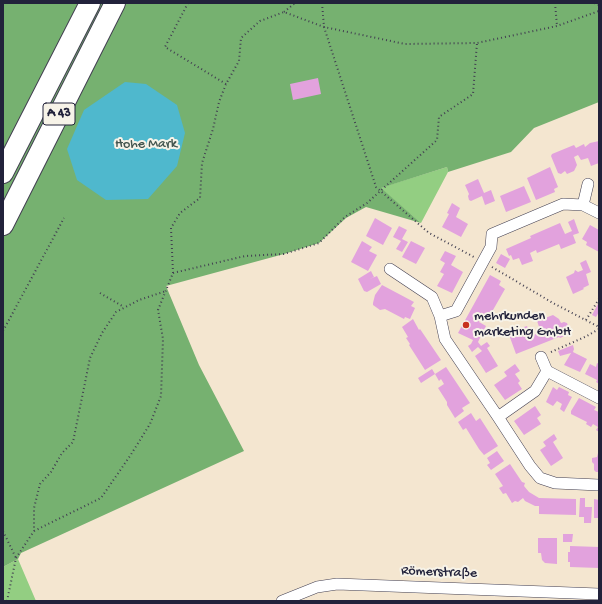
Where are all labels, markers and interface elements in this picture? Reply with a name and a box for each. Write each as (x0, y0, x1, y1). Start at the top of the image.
road number: A 43 (43, 103, 75, 125)
park label: Hohe Mark (115, 137, 177, 153)
place label: mehrkunden marketing GmbH (474, 309, 571, 342)
marker: mehrkunden marketing GmbH (461, 320, 471, 330)
street label: Römerstraße (401, 563, 477, 583)

